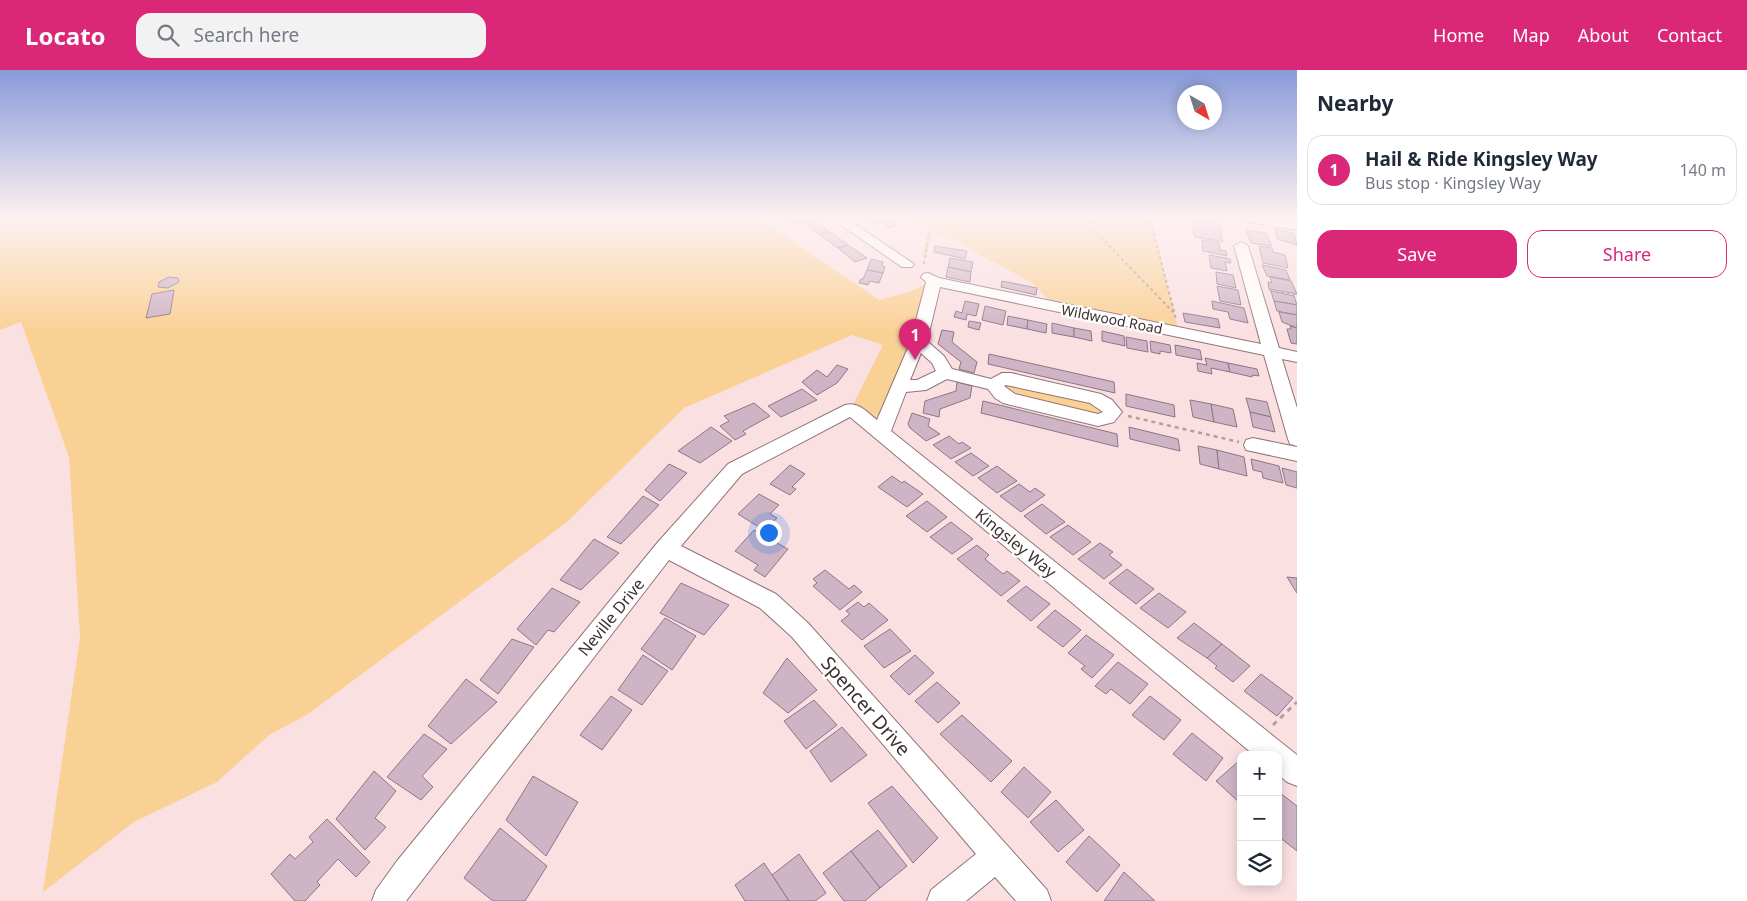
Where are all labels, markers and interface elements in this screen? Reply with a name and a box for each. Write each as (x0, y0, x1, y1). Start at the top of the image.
search box (136, 13, 486, 58)
text: Locato (25, 19, 106, 52)
icon: search (154, 21, 182, 49)
text: Search here (194, 22, 299, 48)
text: Home (1433, 23, 1484, 47)
text: Map (1512, 23, 1550, 47)
text: About (1578, 23, 1629, 47)
text: Contact (1657, 23, 1722, 47)
north arrow (1177, 85, 1222, 130)
text: Nearby (1317, 89, 1393, 117)
text: Hail & Ride Kingsley Way (1365, 146, 1598, 172)
text: 1 (1329, 159, 1339, 181)
text: 140 m (1679, 159, 1726, 181)
text: Bus stop · Kingsley Way (1365, 172, 1541, 194)
button: Save (1317, 230, 1517, 278)
button: Share (1527, 230, 1727, 278)
street label: Wildwood Road (1060, 300, 1164, 338)
pin: 1 (899, 319, 931, 360)
street label: Kingsley Way (971, 504, 1062, 583)
your location (756, 520, 782, 546)
street label: Neville Drive (573, 573, 649, 661)
street label: Spencer Drive (815, 651, 917, 761)
map controls (1237, 751, 1282, 886)
button: + (1237, 751, 1282, 796)
button: − (1237, 796, 1282, 841)
button: layers (1237, 841, 1282, 886)

